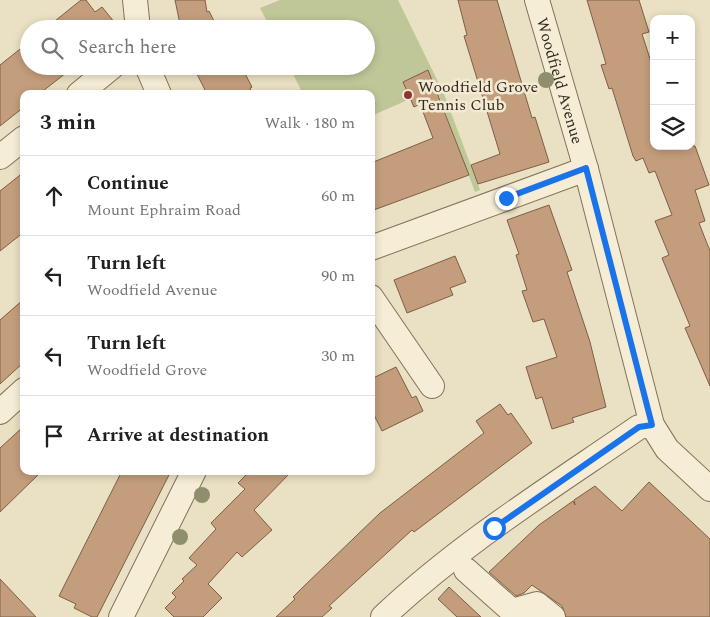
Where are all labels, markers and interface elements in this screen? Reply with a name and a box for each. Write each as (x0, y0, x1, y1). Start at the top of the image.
street label: Woodfield Avenue (530, 15, 589, 147)
map controls (650, 15, 695, 150)
button: + (650, 15, 695, 60)
search box (20, 20, 375, 75)
text: Search here (78, 33, 177, 62)
icon: search (38, 34, 66, 62)
button: − (650, 60, 695, 105)
place label: Woodfield Grove Tennis Club (418, 75, 538, 117)
marker: Woodfield Grove Tennis Club (402, 89, 414, 101)
button: layers (650, 105, 695, 150)
text: 3 min (40, 107, 96, 139)
text: Walk · 180 m (264, 111, 355, 135)
text: Continue (87, 169, 169, 198)
icon: ahead (40, 182, 68, 210)
text: 60 m (321, 184, 355, 208)
route end (495, 187, 518, 210)
text: Mount Ephraim Road (87, 198, 241, 222)
text: Turn left (87, 249, 166, 278)
icon: left (40, 262, 68, 290)
text: 90 m (321, 264, 355, 288)
text: Woodfield Avenue (87, 278, 217, 302)
text: Turn left (87, 329, 166, 358)
icon: left (40, 342, 68, 370)
text: 30 m (321, 344, 355, 368)
text: Woodfield Grove (87, 358, 207, 382)
text: Arrive at destination (87, 421, 269, 450)
icon: arrive (40, 422, 68, 450)
route start (483, 517, 506, 540)

